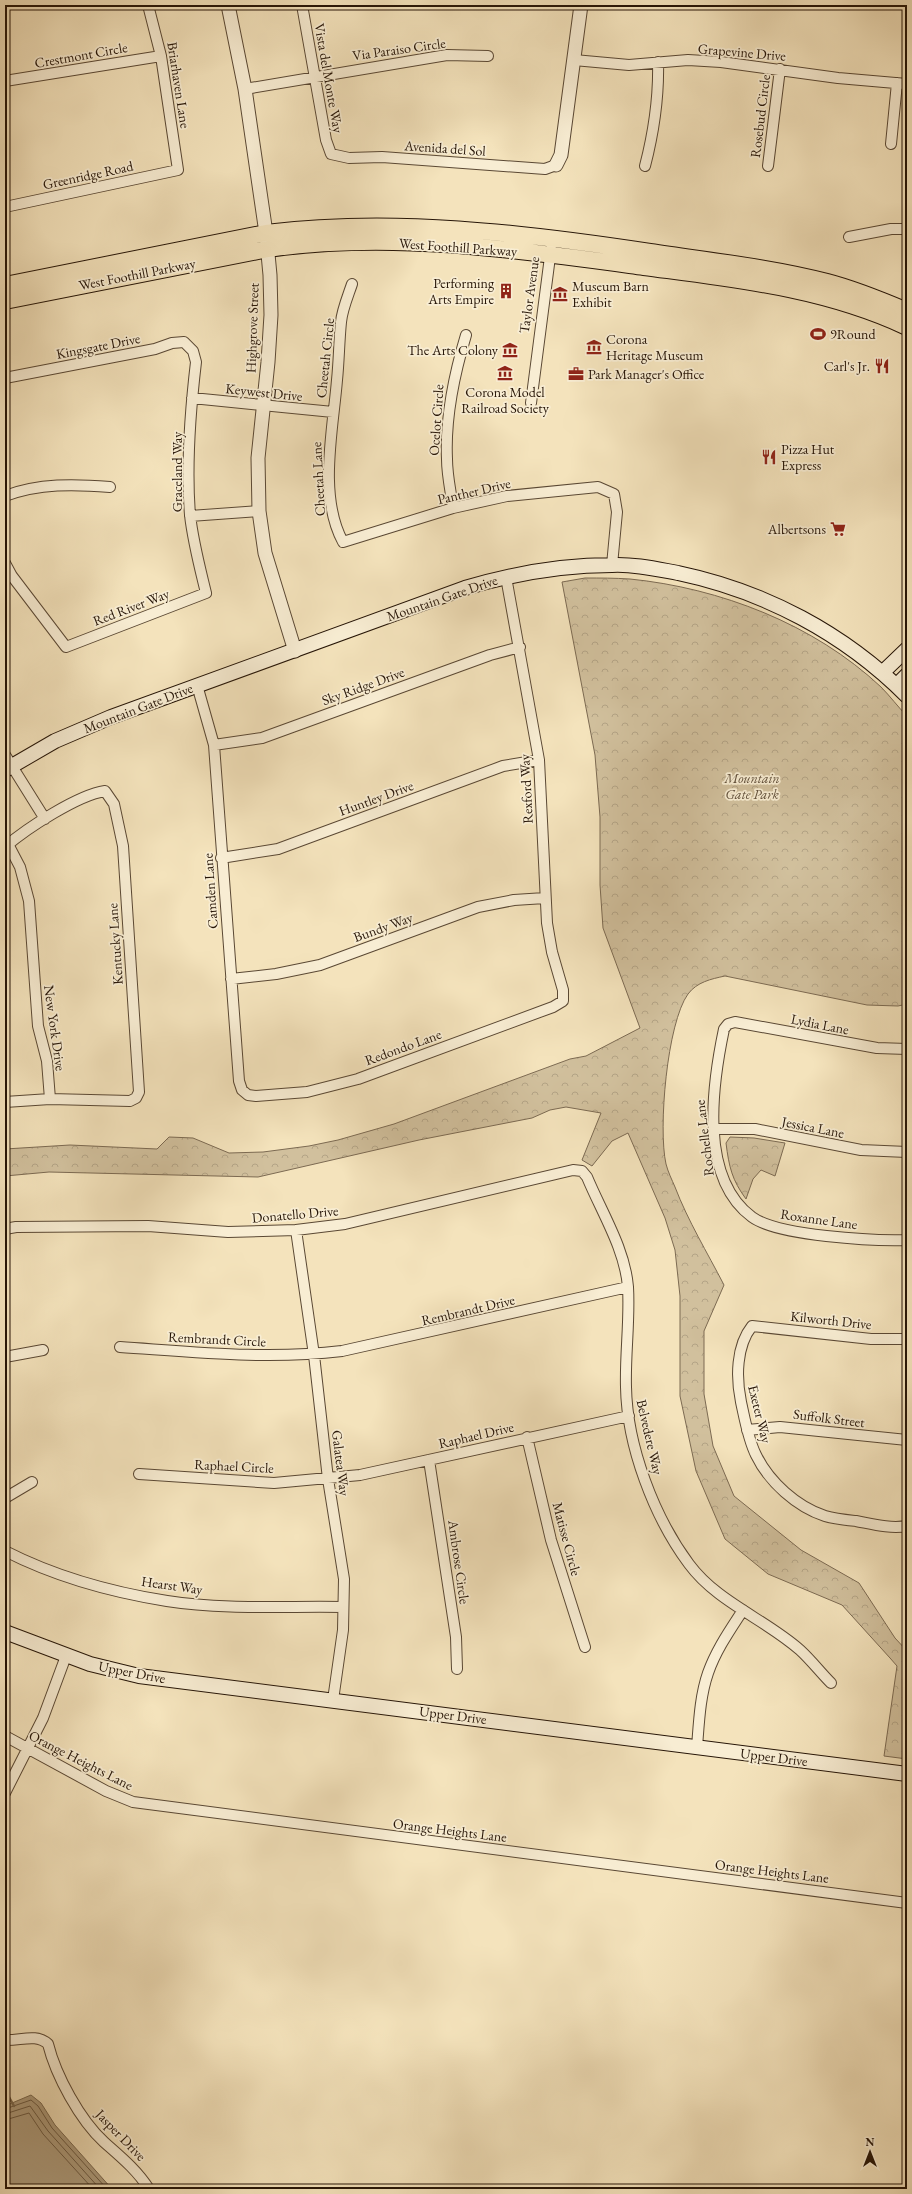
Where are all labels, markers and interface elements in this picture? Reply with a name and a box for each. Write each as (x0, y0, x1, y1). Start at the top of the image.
street label: Vista del Monte Way (311, 22, 348, 135)
street label: Via Paraiso Circle (351, 33, 447, 64)
street label: Crestmont Circle (33, 38, 129, 72)
street label: Grapevine Drive (697, 39, 787, 65)
street label: Briarhaven Lane (163, 41, 195, 130)
street label: Rosebud Circle (746, 73, 774, 159)
street label: Avenida del Sol (403, 136, 487, 160)
street label: Greenridge Road (41, 156, 136, 193)
street label: West Foothill Parkway (398, 234, 519, 260)
street label: West Foothill Parkway (77, 254, 198, 294)
street label: Taylor Avenue (515, 255, 543, 335)
place label: Performing Arts Empire (427, 274, 495, 308)
place label: Museum Barn Exhibit (572, 277, 650, 311)
street label: Highgrove Street (241, 282, 263, 373)
building icon: Performing Arts Empire (497, 282, 515, 300)
museum icon: Museum Barn Exhibit (551, 285, 569, 303)
street label: Cheetah Circle (312, 317, 338, 399)
sports icon: 9Round (809, 325, 827, 343)
place label: 9Round (830, 325, 876, 343)
street label: Kingsgate Drive (54, 329, 142, 363)
place label: Corona Heritage Museum (606, 330, 704, 364)
museum icon: Corona Heritage Museum (585, 338, 603, 356)
place label: The Arts Colony (407, 341, 499, 359)
museum icon: The Arts Colony (501, 341, 519, 359)
place label: Carl's Jr. (824, 357, 870, 375)
restaurant icon: Carl's Jr. (873, 357, 891, 375)
museum icon: Corona Model Railroad Society (496, 364, 514, 382)
office icon: Park Manager's Office (567, 365, 585, 383)
place label: Park Manager's Office (588, 365, 705, 383)
street label: Keywest Drive (225, 379, 304, 405)
street label: Ocelot Circle (425, 383, 448, 456)
place label: Corona Model Railroad Society (461, 383, 550, 417)
street label: Graceland Way (168, 431, 186, 512)
place label: Pizza Hut Express (781, 440, 835, 474)
street label: Cheetah Lane (307, 441, 329, 517)
restaurant icon: Pizza Hut Express (760, 448, 778, 466)
street label: Panther Drive (436, 474, 513, 508)
place label: Albertsons (767, 520, 826, 538)
supermarket icon: Albertsons (829, 520, 847, 538)
street label: Mountain Gate Drive (384, 570, 500, 625)
street label: Red River Way (90, 584, 173, 630)
street label: Sky Ridge Drive (319, 663, 407, 709)
street label: Mountain Gate Drive (81, 679, 196, 737)
street label: Rexford Way (515, 753, 537, 824)
park label: Mountain Gate Park (723, 769, 780, 803)
street label: Huntley Drive (336, 776, 416, 820)
street label: Camden Lane (198, 852, 222, 929)
street label: Kentucky Lane (103, 902, 127, 986)
street label: Bundy Way (351, 908, 416, 946)
street label: New York Drive (40, 984, 70, 1073)
street label: Lydia Lane (789, 1010, 851, 1039)
street label: Redondo Lane (362, 1025, 444, 1069)
street label: Rochelle Lane (690, 1098, 718, 1177)
street label: Jessica Lane (779, 1112, 846, 1142)
street label: Donatello Drive (251, 1201, 339, 1227)
street label: Roxanne Lane (779, 1205, 859, 1233)
street label: Rembrandt Drive (420, 1290, 517, 1329)
street label: Kilworth Drive (790, 1307, 873, 1333)
street label: Rembrandt Circle (168, 1327, 267, 1351)
street label: Exeter Way (744, 1383, 776, 1446)
street label: Belvedere Way (633, 1398, 668, 1477)
street label: Suffolk Street (792, 1405, 866, 1431)
street label: Raphael Drive (436, 1417, 516, 1452)
street label: Galatea Way (328, 1429, 354, 1498)
street label: Raphael Circle (194, 1455, 275, 1477)
street label: Matisse Circle (549, 1500, 586, 1578)
street label: Ambrose Circle (444, 1518, 474, 1606)
street label: Hearst Way (140, 1572, 205, 1598)
street label: Upper Drive (97, 1657, 167, 1687)
street label: Upper Drive (418, 1702, 488, 1728)
street label: Orange Heights Lane (26, 1726, 137, 1794)
street label: Upper Drive (739, 1744, 809, 1770)
street label: Orange Heights Lane (392, 1814, 508, 1846)
street label: Orange Heights Lane (714, 1855, 830, 1887)
street label: Jasper Drive (91, 2105, 150, 2165)
north arrow (850, 2132, 890, 2172)
text: N (866, 2135, 875, 2149)

